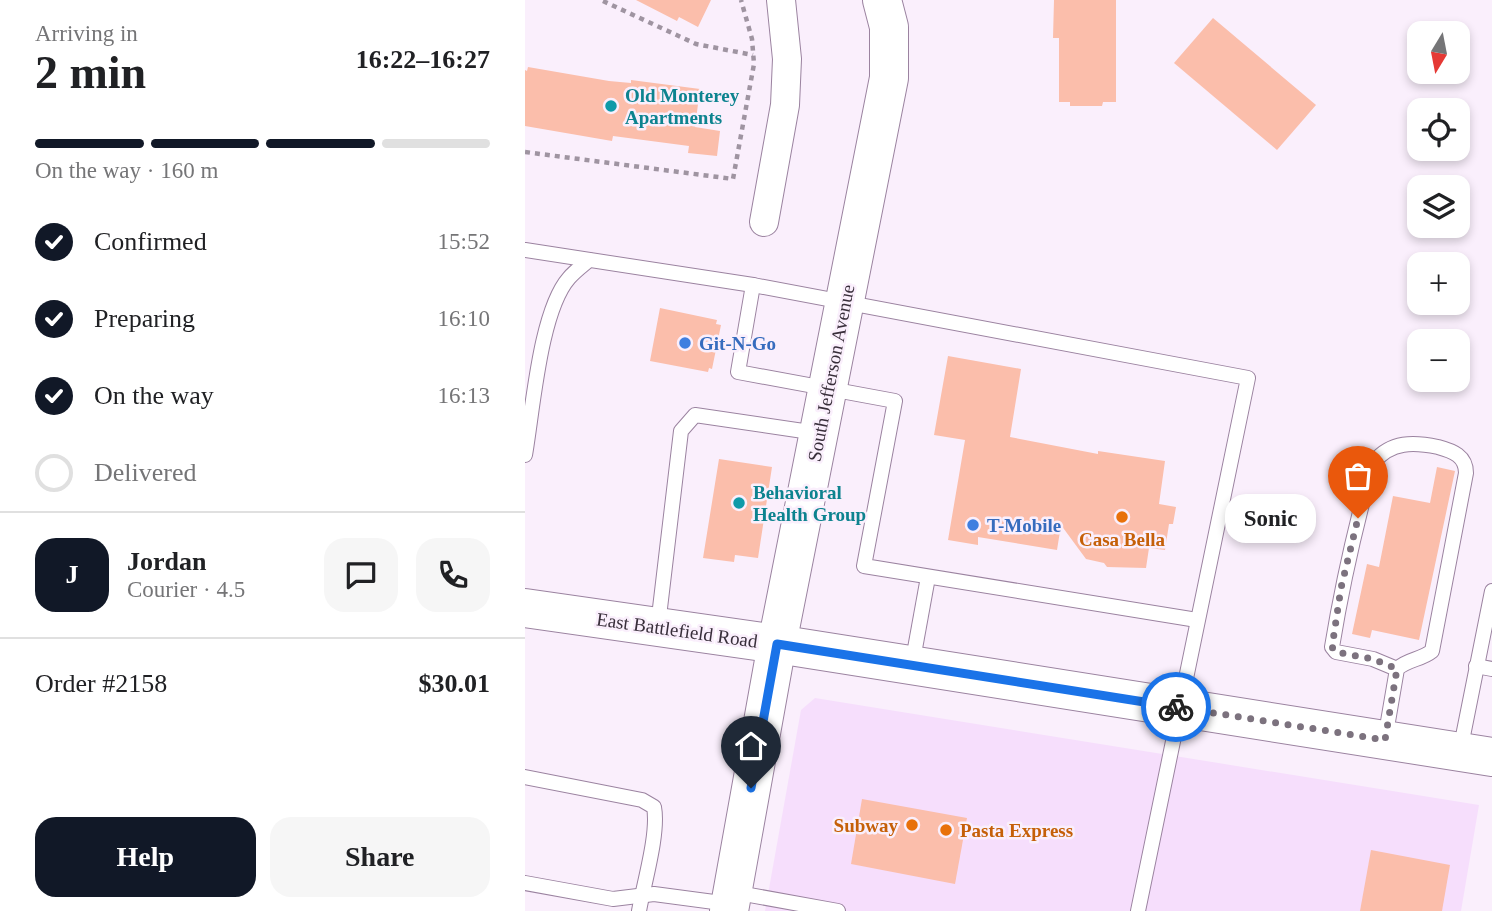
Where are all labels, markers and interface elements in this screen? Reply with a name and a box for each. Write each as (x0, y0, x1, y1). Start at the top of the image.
text: Arriving in (35, 21, 138, 46)
north arrow (1407, 21, 1470, 84)
map controls (1407, 21, 1470, 392)
text: 16:22–16:27 (356, 45, 490, 74)
text: 2 min (35, 47, 146, 98)
place label: Old Monterey Apartments (625, 85, 740, 128)
marker: Old Monterey Apartments (603, 98, 619, 114)
button: locate (1407, 98, 1470, 161)
text: On the way · 160 m (35, 158, 218, 183)
button: layers (1407, 175, 1470, 238)
icon: check (35, 223, 73, 261)
text: Confirmed (94, 227, 207, 256)
text: 15:52 (438, 229, 490, 254)
button: + (1407, 252, 1470, 315)
street label: South Jefferson Avenue (804, 283, 858, 463)
icon: check (35, 300, 73, 338)
text: Preparing (94, 304, 195, 333)
text: 16:10 (438, 306, 490, 331)
button: − (1407, 329, 1470, 392)
place label: Git-N-Go (699, 333, 776, 354)
marker: Git-N-Go (677, 335, 693, 351)
icon: check (35, 377, 73, 415)
text: On the way (94, 381, 214, 410)
text: 16:13 (438, 383, 490, 408)
pin (1328, 446, 1388, 518)
icon: bag (1339, 457, 1377, 495)
text: Delivered (94, 458, 197, 487)
place label: Behavioral Health Group (753, 482, 866, 525)
callout: Sonic (1225, 494, 1316, 542)
marker: Behavioral Health Group (731, 495, 747, 511)
text: Sonic (1244, 506, 1297, 531)
marker: Casa Bella (1114, 509, 1130, 525)
place label: T-Mobile (987, 515, 1061, 536)
marker: T-Mobile (965, 517, 981, 533)
place label: Casa Bella (1079, 529, 1166, 550)
button: chat (324, 538, 398, 612)
button: phone (416, 538, 490, 612)
text: Jordan (127, 547, 206, 576)
text: J (66, 560, 79, 589)
text: Courier · 4.5 (127, 577, 245, 602)
street label: East Battlefield Road (595, 608, 759, 652)
text: Order #2158 (35, 669, 167, 698)
text: $30.01 (419, 669, 490, 698)
courier (1141, 672, 1211, 742)
icon: bike (1157, 688, 1195, 726)
pin (721, 716, 781, 788)
icon: home (732, 727, 770, 765)
place label: Subway (834, 815, 899, 836)
button: Help (35, 817, 256, 897)
button: Share (270, 817, 490, 897)
marker: Subway (904, 817, 920, 833)
place label: Pasta Express (960, 820, 1073, 841)
marker: Pasta Express (938, 822, 954, 838)

